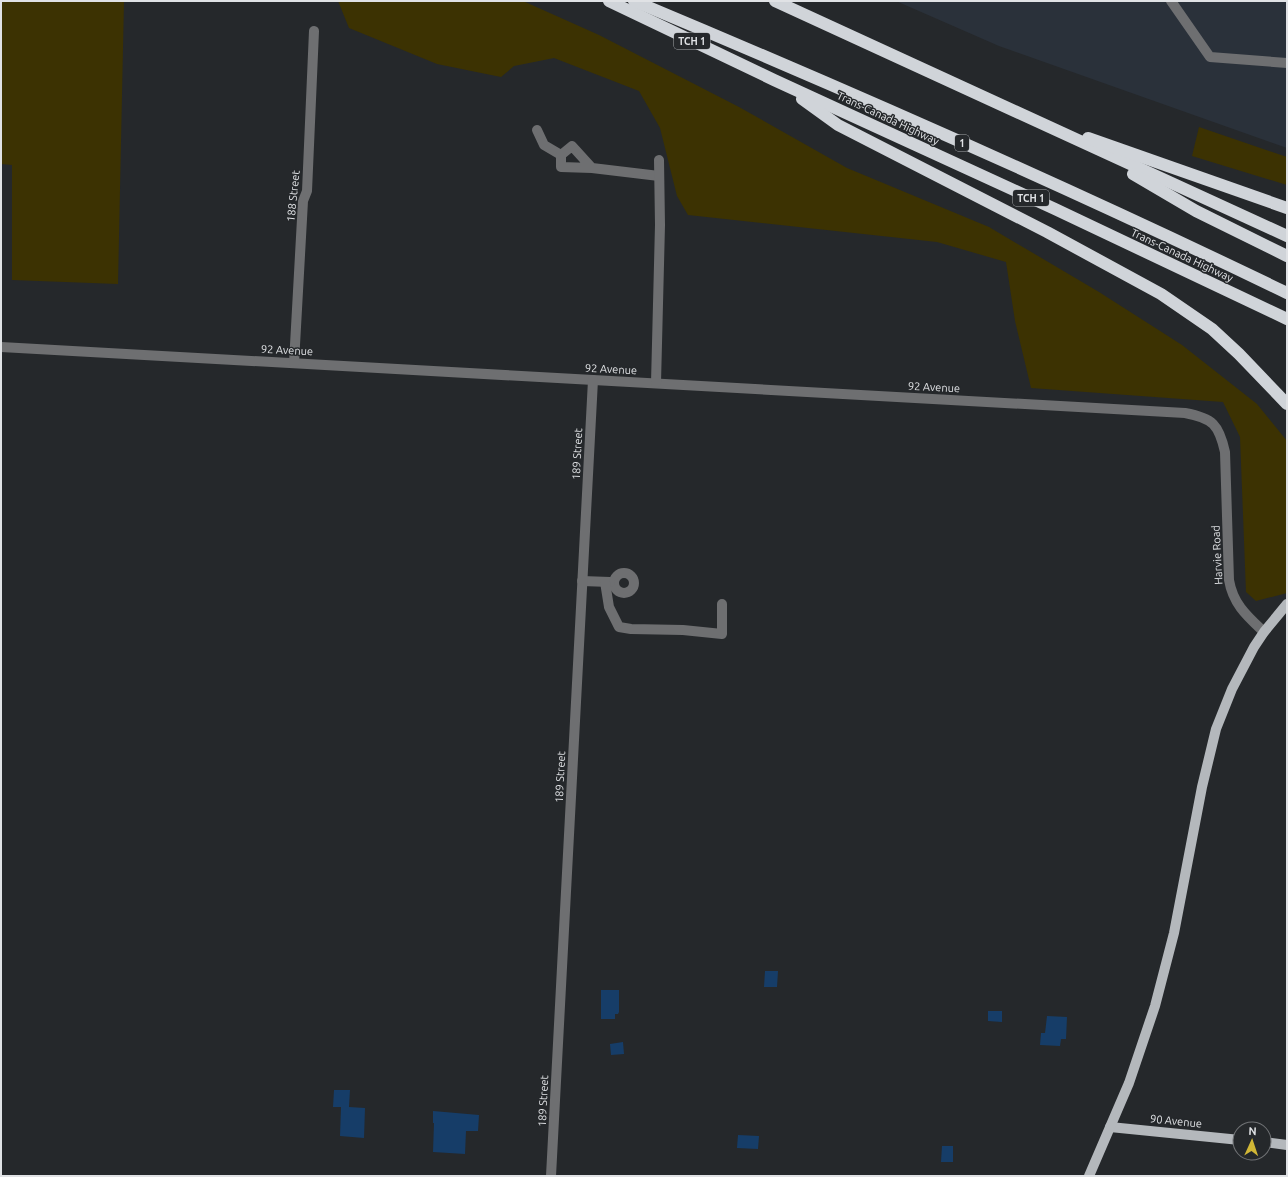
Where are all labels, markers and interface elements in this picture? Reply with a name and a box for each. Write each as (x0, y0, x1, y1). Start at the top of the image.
road number: TCH 1 (674, 33, 710, 49)
street label: Trans-Canada Highway (835, 89, 942, 147)
road number: 1 (955, 135, 969, 151)
street label: 188 Street (284, 169, 302, 222)
road number: TCH 1 (1013, 190, 1049, 206)
street label: Trans-Canada Highway (1129, 226, 1236, 284)
street label: 92 Avenue (261, 343, 313, 357)
street label: 92 Avenue (585, 362, 637, 376)
street label: 92 Avenue (908, 380, 960, 394)
street label: 189 Street (570, 427, 584, 480)
street label: Harvie Road (1209, 525, 1225, 585)
street label: 189 Street (553, 750, 567, 803)
street label: 189 Street (536, 1074, 550, 1127)
street label: 90 Avenue (1150, 1112, 1202, 1130)
north arrow (1232, 1121, 1272, 1161)
text: N (1248, 1125, 1257, 1137)

